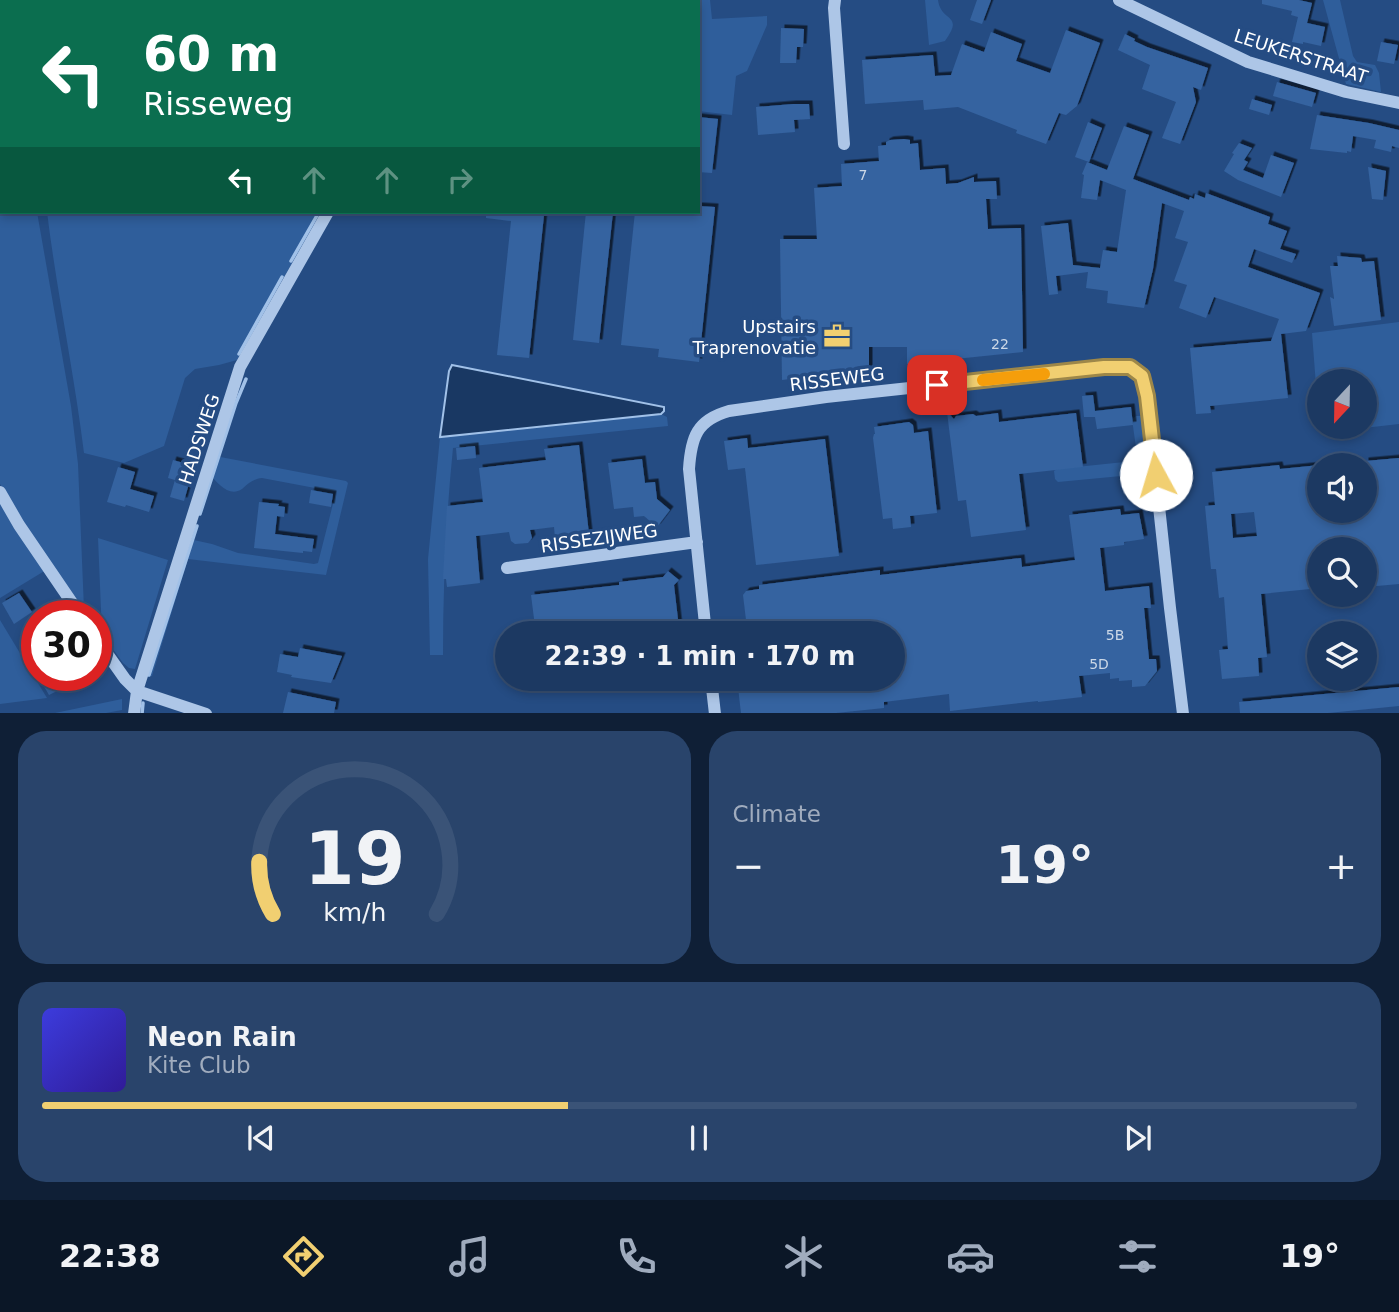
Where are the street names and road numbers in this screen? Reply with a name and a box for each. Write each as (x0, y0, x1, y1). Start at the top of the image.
street label: LEUKERSTRAAT (1232, 25, 1371, 88)
street label: RISSEWEG (788, 363, 886, 395)
street label: HADSWEG (174, 391, 224, 487)
street label: RISSEZIJWEG (539, 519, 659, 557)

